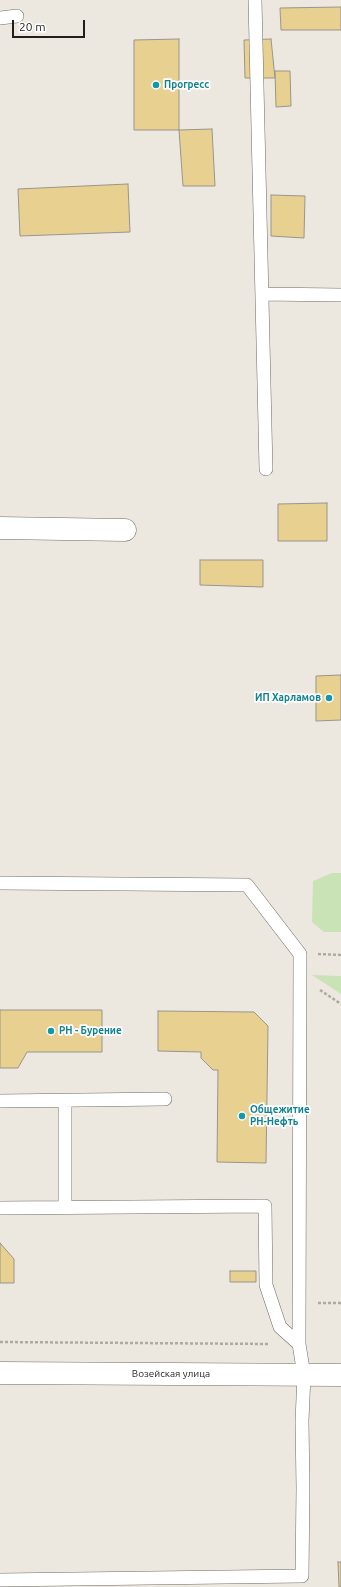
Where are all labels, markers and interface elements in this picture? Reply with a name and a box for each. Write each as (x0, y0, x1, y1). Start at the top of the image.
scale bar (14, 12, 87, 38)
text: 20 m (19, 20, 46, 33)
place label: Прогресс (164, 79, 209, 91)
marker: Прогресс (151, 80, 161, 90)
place label: ИП Харламов (255, 692, 321, 704)
marker: ИП Харламов (324, 693, 334, 703)
place label: РН - Бурение (59, 1025, 122, 1037)
marker: РН - Бурение (46, 1026, 56, 1036)
place label: Общежитие РН-Нефть (250, 1104, 310, 1128)
marker: Общежитие РН-Нефть (237, 1111, 247, 1121)
street label: Возейская улица (132, 1368, 210, 1380)

